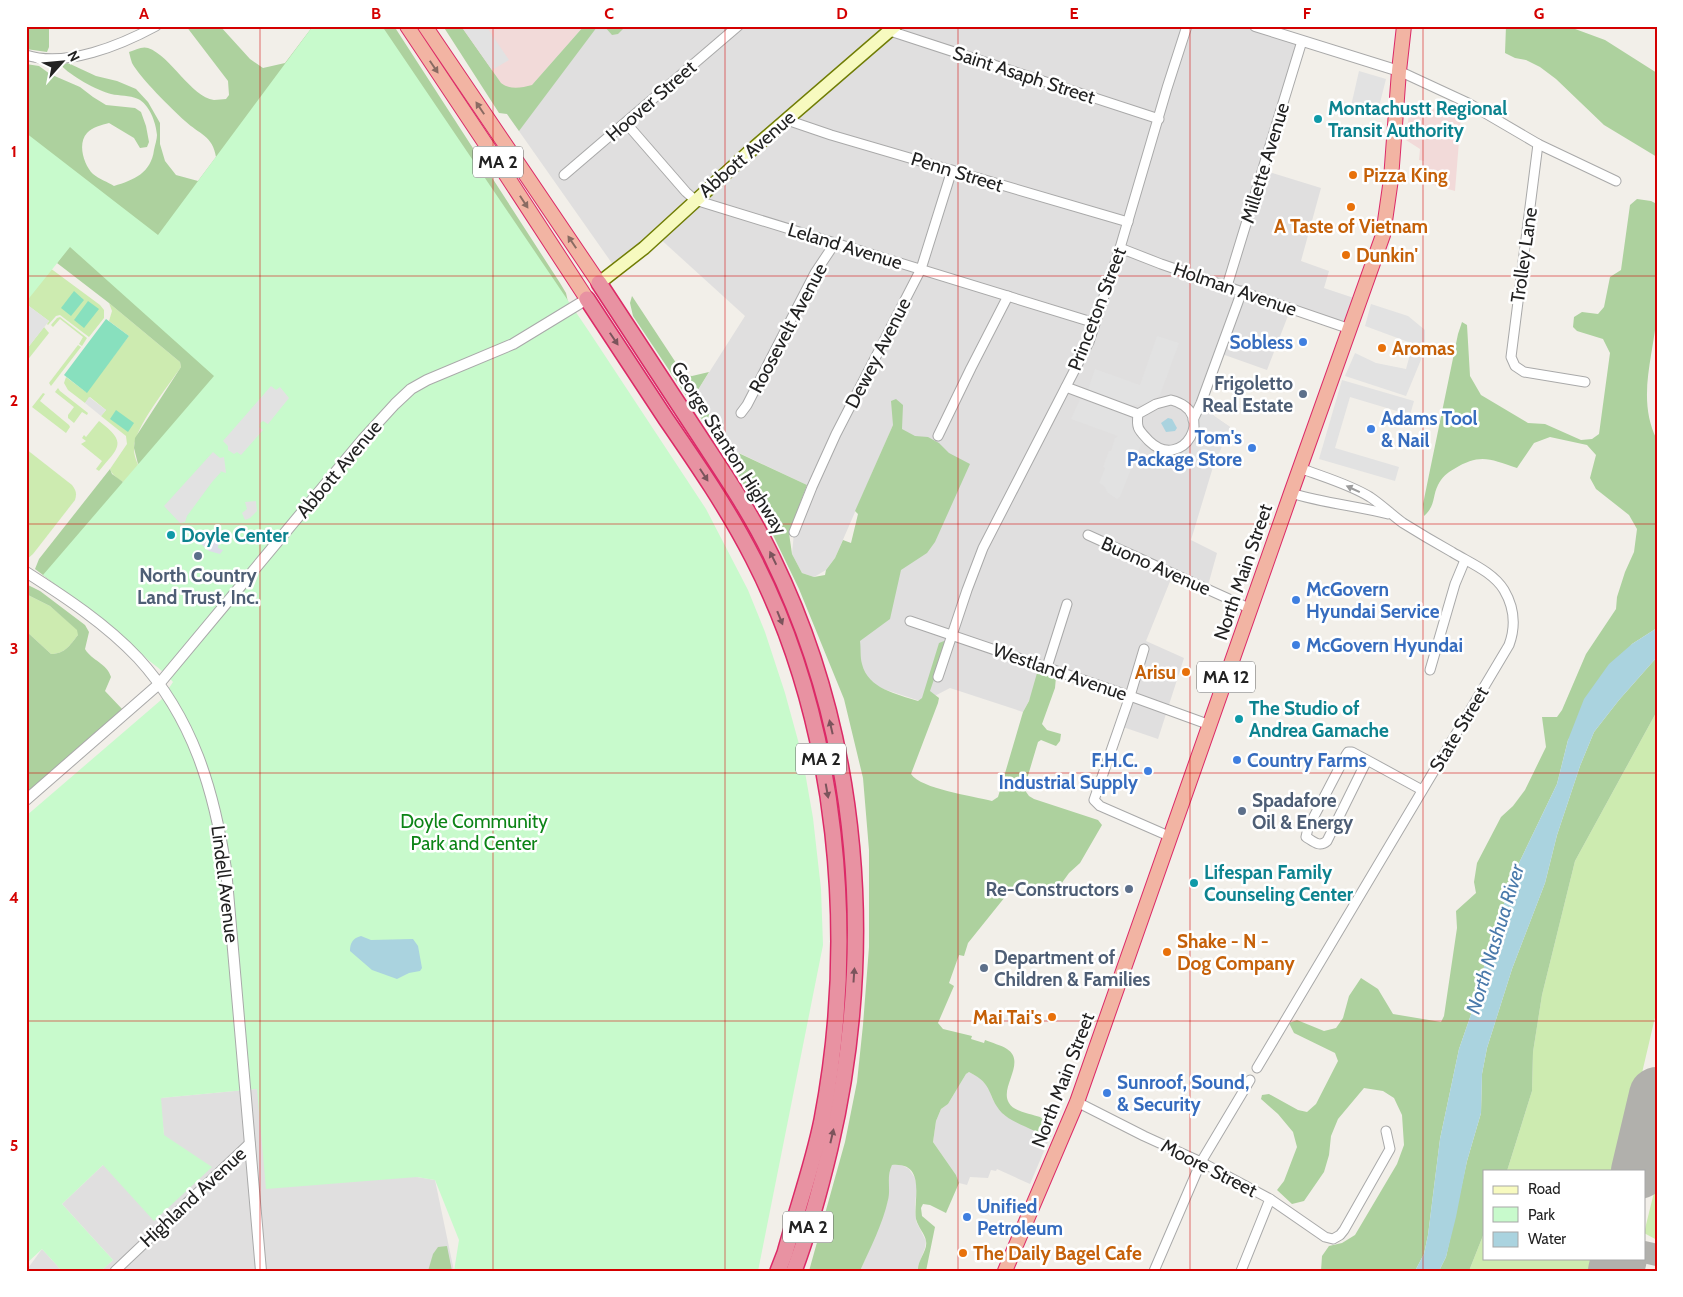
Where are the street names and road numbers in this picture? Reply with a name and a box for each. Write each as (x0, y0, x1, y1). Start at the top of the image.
street label: Saint Asaph Street (950, 41, 1099, 109)
street label: Hoover Street (601, 55, 701, 146)
street label: Millette Avenue (1236, 100, 1294, 226)
street label: Abbott Avenue (694, 106, 800, 202)
road number: MA 2 (473, 146, 523, 178)
street label: Penn Street (908, 147, 1006, 197)
street label: Trolley Lane (1506, 206, 1542, 304)
street label: Leland Avenue (785, 218, 905, 274)
street label: Princeton Street (1063, 244, 1131, 374)
street label: Holman Avenue (1170, 257, 1300, 321)
street label: Roosevelt Avenue (744, 259, 832, 397)
street label: Dewey Avenue (840, 294, 916, 412)
street label: George Stanton Highway (666, 357, 792, 539)
street label: Abbott Avenue (291, 415, 387, 523)
street label: North Main Street (1209, 500, 1277, 643)
street label: Buono Avenue (1098, 532, 1214, 600)
street label: Westland Avenue (990, 638, 1130, 706)
road number: MA 12 (1197, 662, 1255, 692)
street label: State Street (1425, 682, 1494, 776)
road number: MA 2 (796, 744, 846, 774)
street label: Lindell Avenue (206, 824, 244, 944)
street label: North Main Street (1027, 1009, 1100, 1151)
street label: Moore Street (1157, 1134, 1261, 1202)
street label: Highland Avenue (135, 1142, 251, 1252)
road number: MA 2 (783, 1212, 833, 1242)

